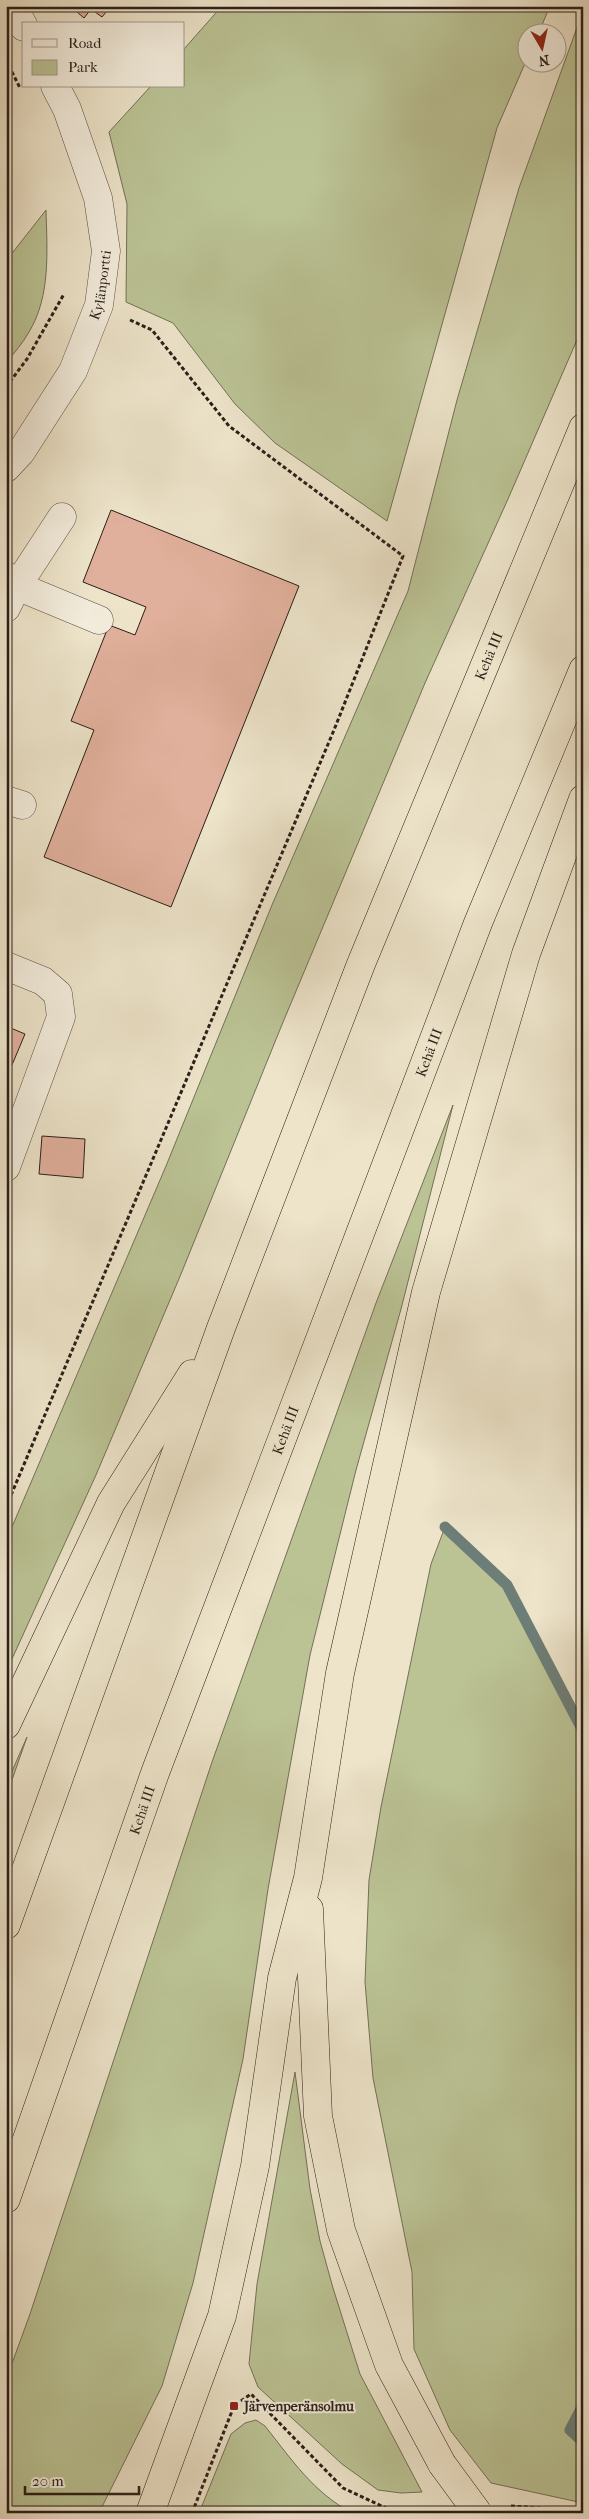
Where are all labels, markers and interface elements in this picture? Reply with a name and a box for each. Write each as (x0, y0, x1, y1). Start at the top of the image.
legend (22, 22, 185, 88)
north arrow (516, 22, 566, 72)
text: Road (68, 34, 102, 52)
text: N (537, 51, 551, 70)
text: Park (68, 58, 98, 76)
street label: Kylänportti (85, 249, 115, 322)
street label: Kehä III (471, 629, 506, 683)
street label: Kehä III (412, 1025, 446, 1079)
street label: Kehä III (268, 1403, 302, 1457)
street label: Kehä III (126, 1783, 159, 1837)
place label: Järvenperänsolmu (242, 2398, 354, 2415)
marker: Järvenperänsolmu (228, 2400, 240, 2412)
scale bar (25, 2464, 139, 2496)
text: 20 m (32, 2472, 64, 2490)

